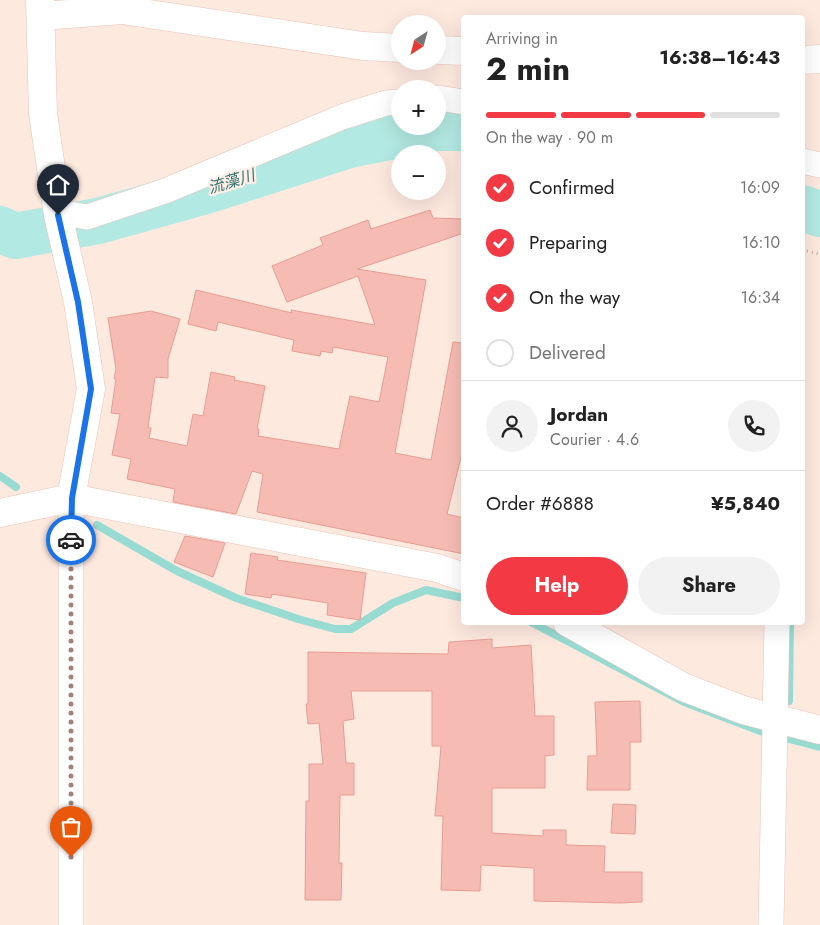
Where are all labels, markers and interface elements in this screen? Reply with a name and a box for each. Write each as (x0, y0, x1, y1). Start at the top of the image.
north arrow (391, 15, 446, 70)
map controls (391, 15, 446, 200)
text: Arriving in (486, 27, 558, 50)
text: 16:38–16:43 (659, 44, 780, 71)
text: 2 min (486, 46, 570, 92)
button: + (391, 80, 446, 135)
text: On the way · 90 m (486, 126, 613, 149)
button: − (391, 145, 446, 200)
water label: 流藻川 (205, 163, 259, 199)
pin (37, 164, 79, 215)
icon: home (44, 171, 72, 199)
icon: check (486, 174, 514, 202)
text: Confirmed (529, 174, 615, 201)
text: 16:09 (740, 176, 780, 199)
icon: check (486, 229, 514, 257)
text: Preparing (529, 229, 607, 256)
text: 16:10 (742, 231, 780, 254)
icon: check (486, 284, 514, 312)
text: On the way (529, 284, 620, 311)
text: 16:34 (741, 286, 780, 309)
text: Delivered (529, 339, 606, 366)
button: person (486, 400, 538, 452)
button: phone (728, 400, 780, 452)
text: Jordan (550, 401, 608, 428)
text: Courier · 4.6 (550, 428, 639, 451)
text: Order #6888 (486, 490, 594, 517)
text: ¥5,840 (711, 490, 780, 517)
courier (46, 515, 96, 565)
icon: car (57, 526, 85, 554)
button: Help (486, 557, 628, 615)
button: Share (638, 557, 780, 615)
pin (50, 806, 92, 857)
icon: bag (57, 813, 85, 841)

